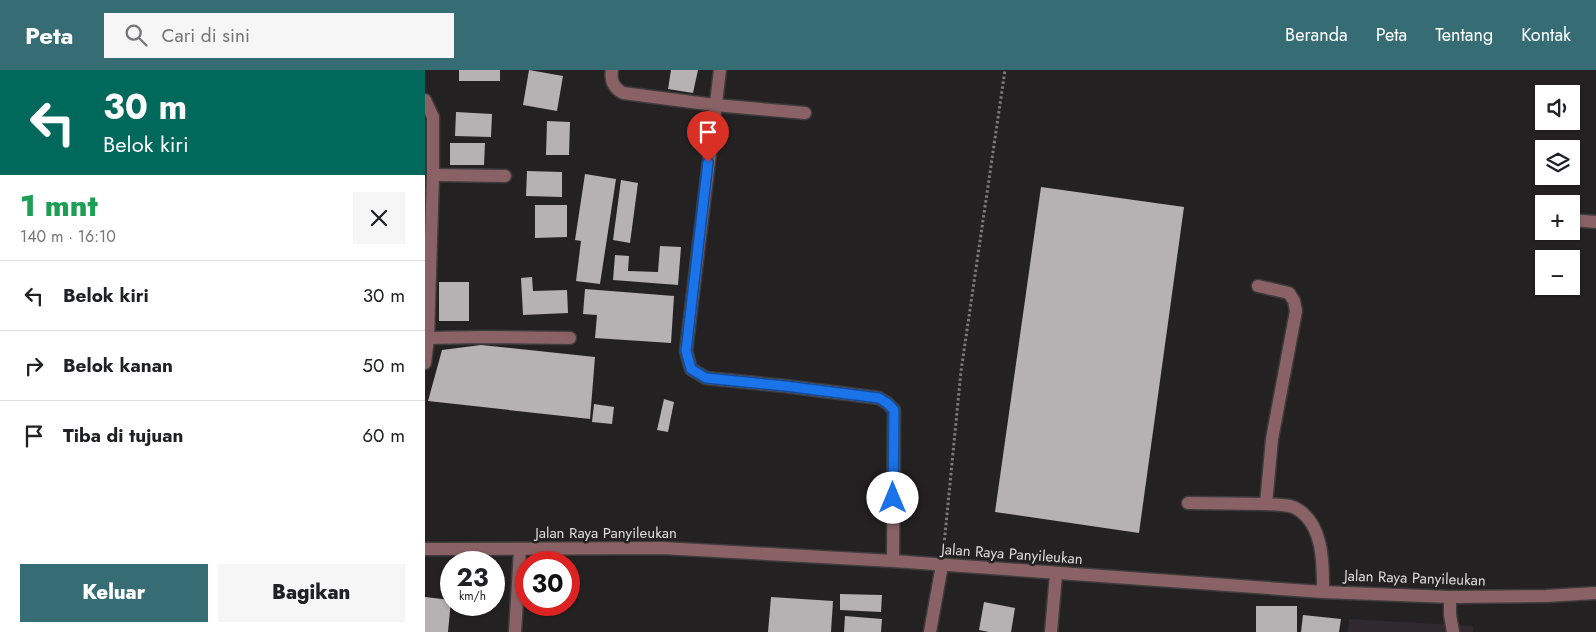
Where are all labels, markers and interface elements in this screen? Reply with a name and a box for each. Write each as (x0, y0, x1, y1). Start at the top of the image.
search box (104, 13, 454, 58)
text: Peta (25, 18, 74, 53)
icon: search (122, 21, 150, 49)
text: Cari di sini (162, 22, 250, 49)
text: Beranda (1285, 22, 1348, 48)
text: Peta (1376, 22, 1407, 48)
text: Tentang (1435, 22, 1493, 48)
text: Kontak (1521, 22, 1571, 48)
text: 30 m (103, 82, 187, 132)
map controls (1535, 85, 1580, 295)
button: sound (1535, 85, 1580, 130)
icon: left (20, 90, 85, 155)
pin (687, 111, 729, 162)
icon: arrive (694, 118, 722, 146)
text: Belok kiri (103, 128, 189, 160)
button: layers (1535, 140, 1580, 185)
text: 1 mnt (20, 184, 98, 227)
button: close (353, 192, 405, 244)
button: + (1535, 195, 1580, 240)
text: 140 m · 16:10 (20, 225, 116, 248)
button: − (1535, 250, 1580, 295)
icon: left (20, 282, 48, 310)
text: Belok kiri (63, 282, 149, 309)
text: 30 m (363, 282, 405, 309)
icon: right (20, 352, 48, 380)
text: Belok kanan (63, 352, 173, 379)
text: 50 m (362, 352, 405, 379)
icon: arrive (20, 422, 48, 450)
text: Tiba di tujuan (63, 422, 183, 449)
text: 60 m (362, 422, 405, 449)
position arrow (866, 471, 918, 523)
street label: Jalan Raya Panyileukan (533, 522, 677, 544)
street label: Jalan Raya Panyileukan (939, 538, 1083, 570)
speed limit sign: 30 (515, 551, 580, 616)
text: 23 (457, 559, 488, 595)
button: Keluar (20, 564, 208, 622)
button: Bagikan (218, 564, 405, 622)
street label: Jalan Raya Panyileukan (1342, 564, 1486, 591)
text: km/h (459, 587, 486, 605)

